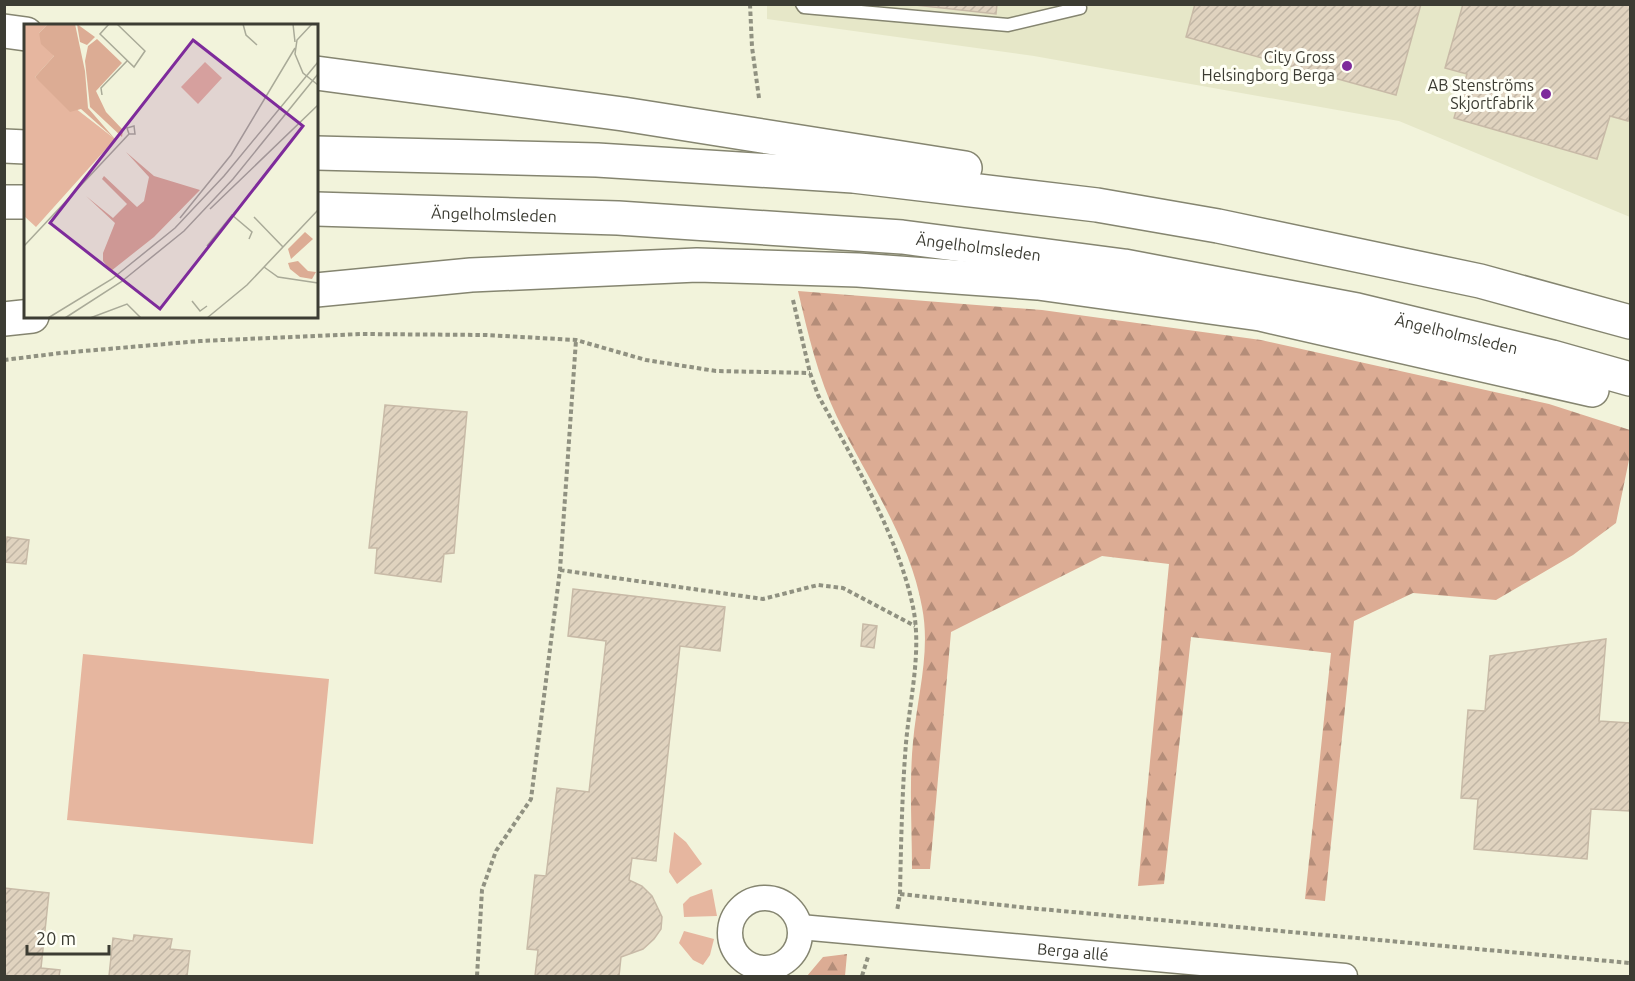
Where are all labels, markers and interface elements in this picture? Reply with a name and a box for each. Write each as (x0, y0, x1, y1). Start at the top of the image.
inset map (24, 24, 318, 318)
place label: City Gross Helsingborg Berga (1202, 48, 1335, 84)
marker: City Gross Helsingborg Berga (1340, 59, 1354, 73)
place label: AB Stenströms Skjortfabrik (1428, 76, 1534, 112)
marker: AB Stenströms Skjortfabrik (1539, 87, 1553, 101)
street label: Ängelholmsleden (431, 203, 557, 225)
street label: Ängelholmsleden (915, 230, 1042, 264)
street label: Ängelholmsleden (1393, 310, 1520, 357)
scale bar (27, 918, 110, 956)
text: 20 m (36, 928, 76, 948)
street label: Berga allé (1036, 939, 1109, 964)

